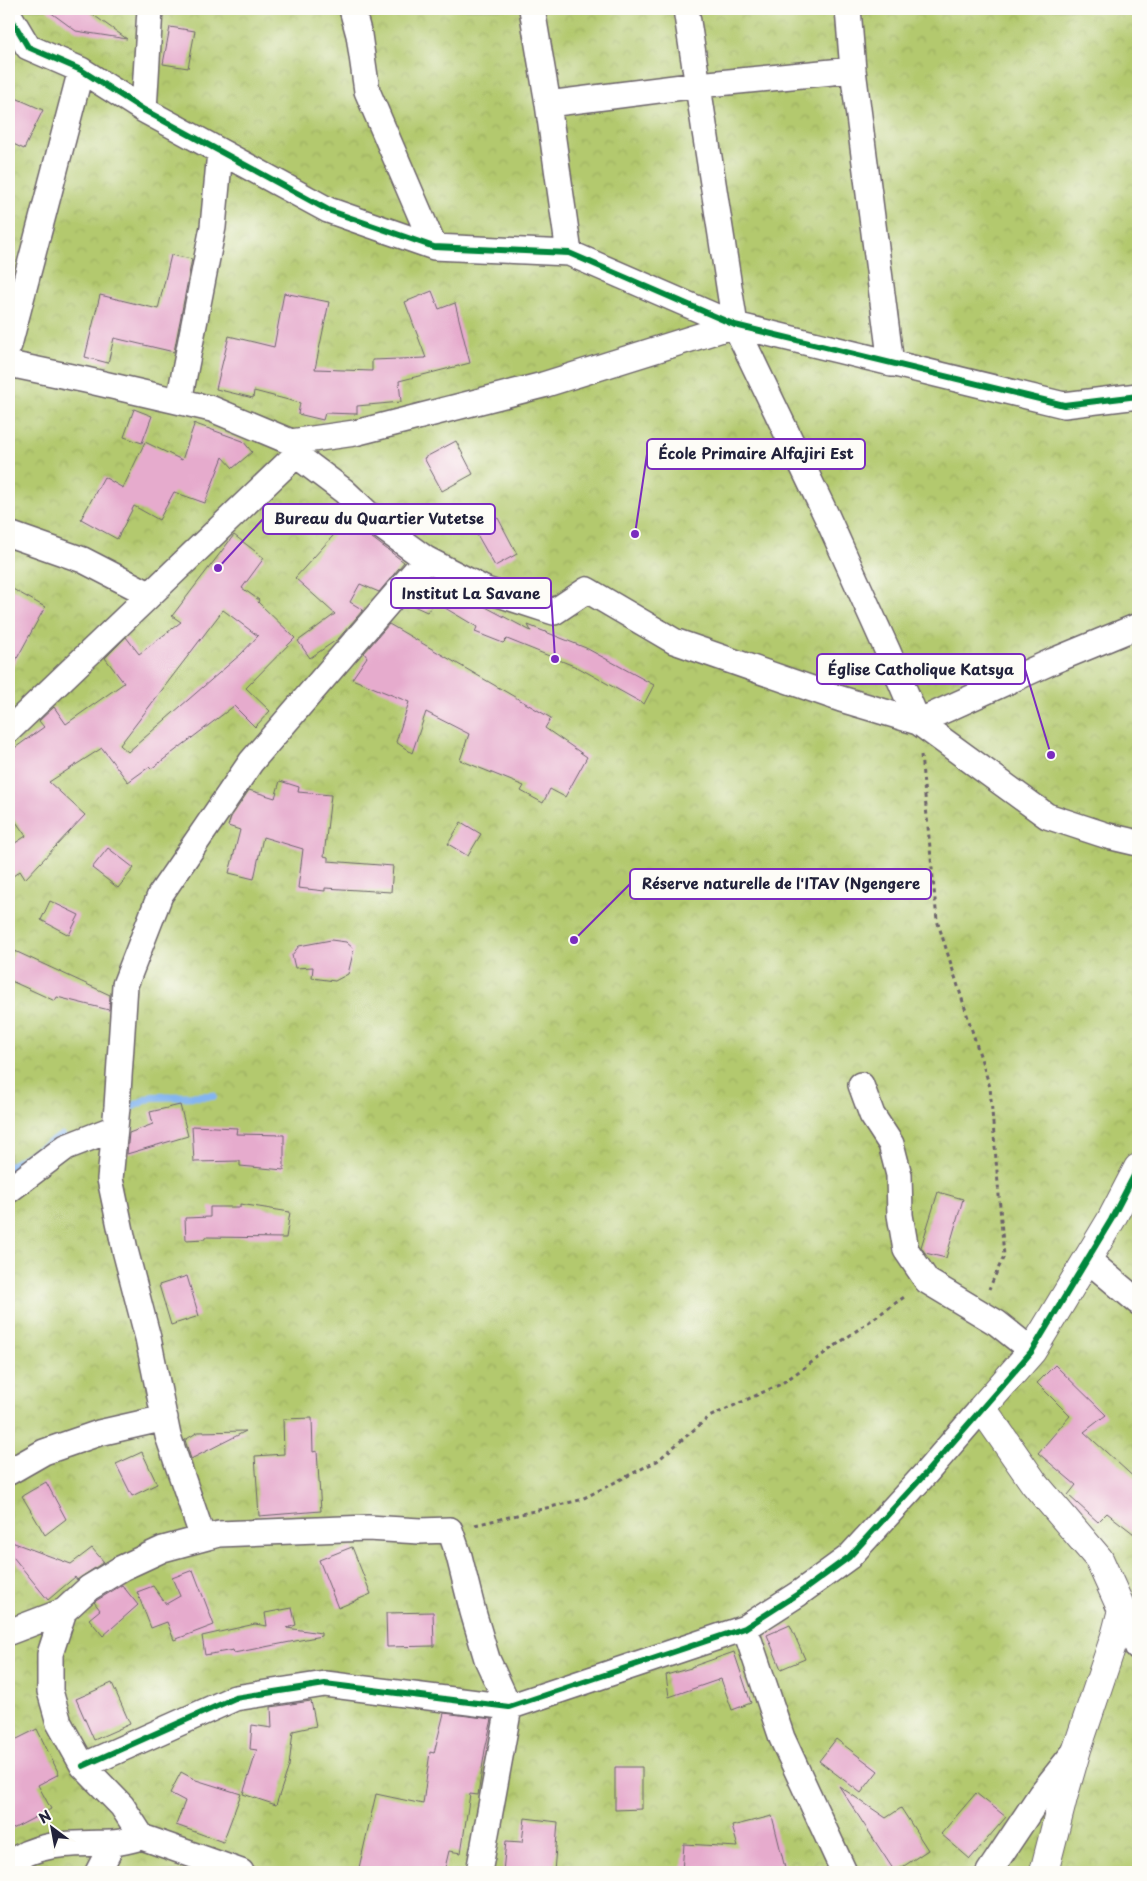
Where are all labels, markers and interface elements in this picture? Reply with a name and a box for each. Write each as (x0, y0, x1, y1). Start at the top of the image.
callout: École Primaire Alfajiri Est (647, 439, 865, 469)
text: École Primaire Alfajiri Est (658, 441, 854, 464)
callout: Bureau du Quartier Vutetse (263, 504, 495, 534)
text: Bureau du Quartier Vutetse (274, 506, 484, 529)
callout: Institut La Savane (391, 578, 551, 608)
text: Institut La Savane (402, 581, 541, 604)
callout: Église Catholique Katsya (817, 654, 1025, 684)
text: Église Catholique Katsya (828, 657, 1014, 680)
callout: Réserve naturelle de l'ITAV (Ngengere (630, 869, 931, 899)
text: Réserve naturelle de l'ITAV (Ngengere (642, 871, 920, 894)
north arrow (28, 1804, 78, 1854)
text: N (35, 1805, 55, 1828)

